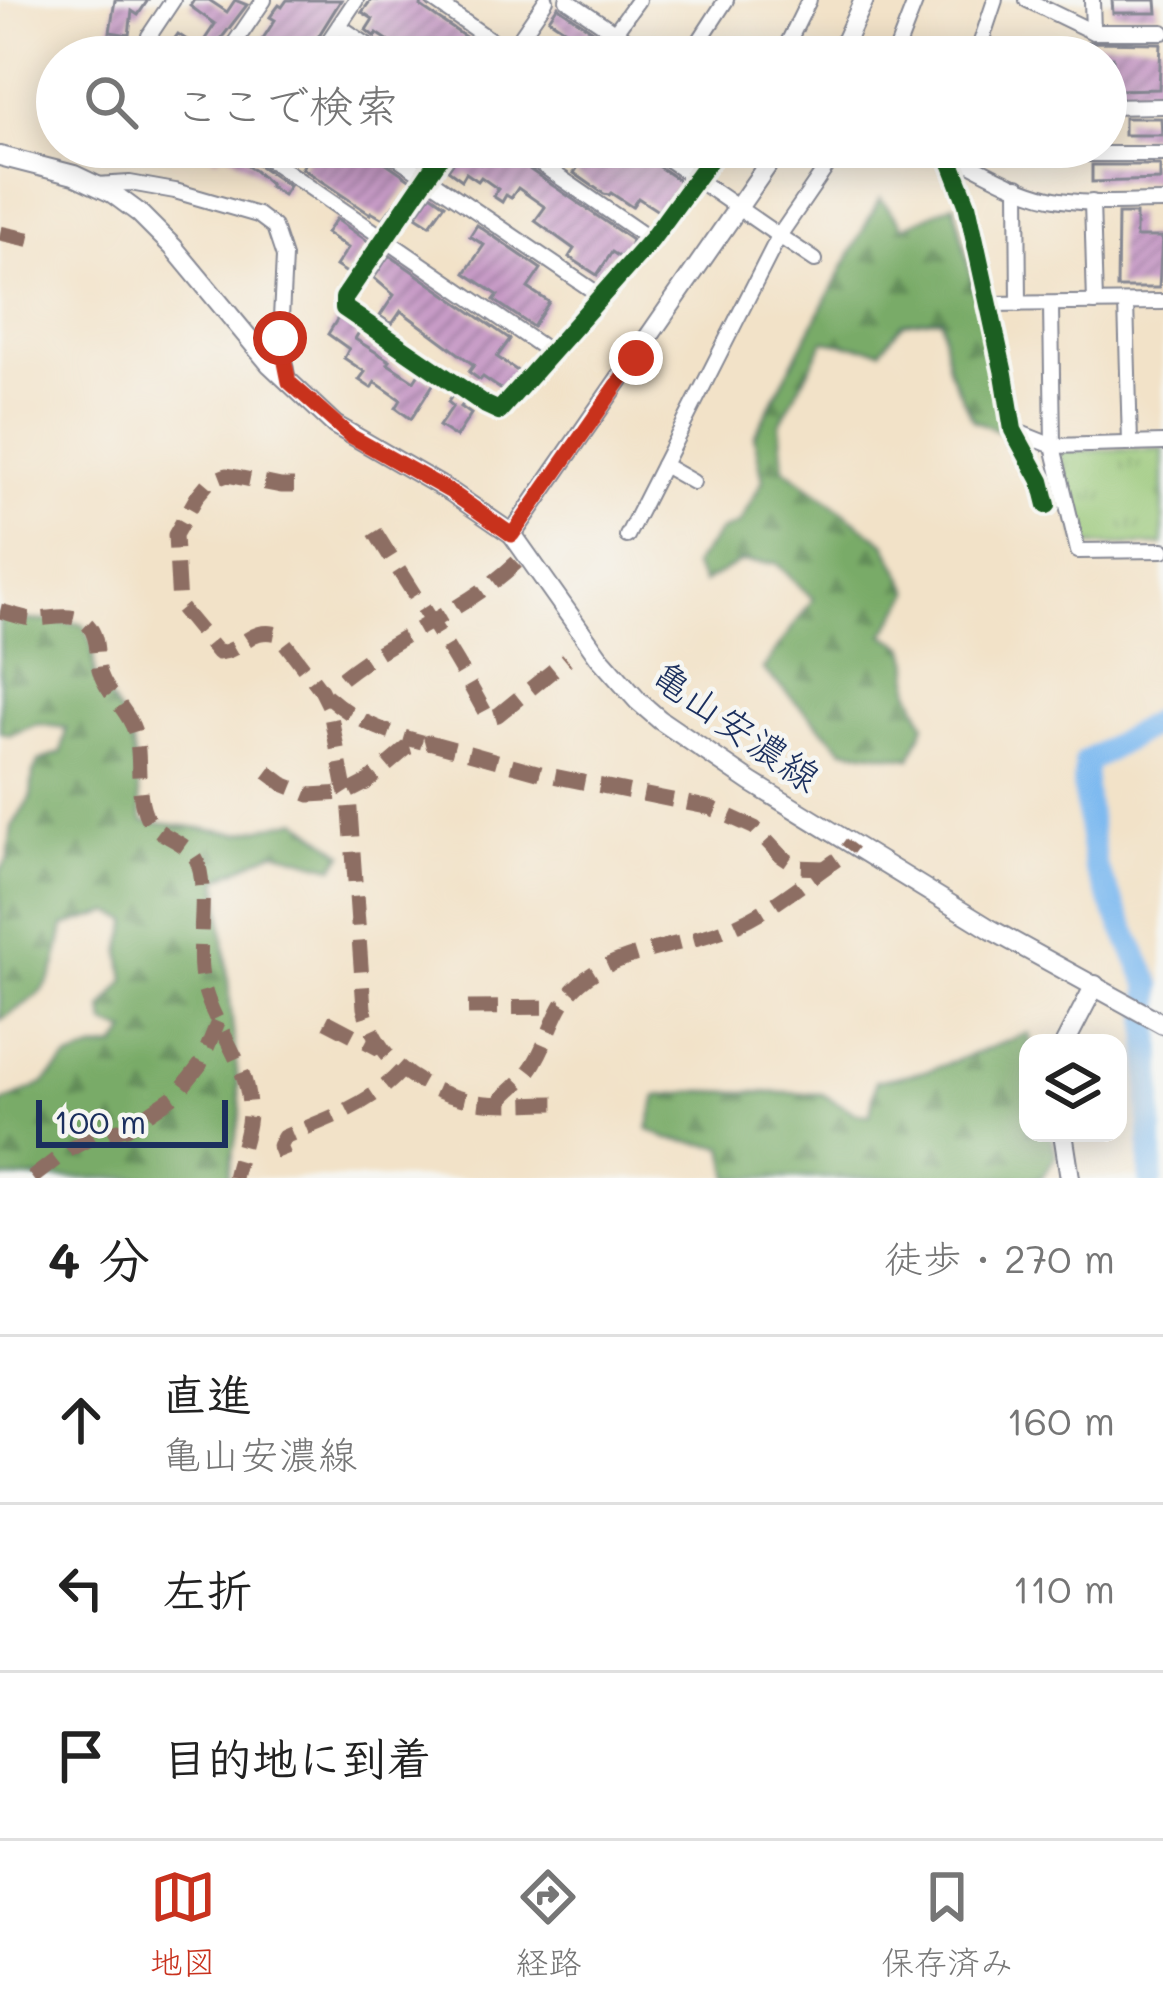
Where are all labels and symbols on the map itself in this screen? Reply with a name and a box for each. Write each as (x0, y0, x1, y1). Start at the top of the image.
route start (253, 311, 307, 365)
route end (609, 331, 663, 385)
street label: 亀山安濃線 (643, 648, 831, 802)
scale bar (36, 1094, 228, 1147)

